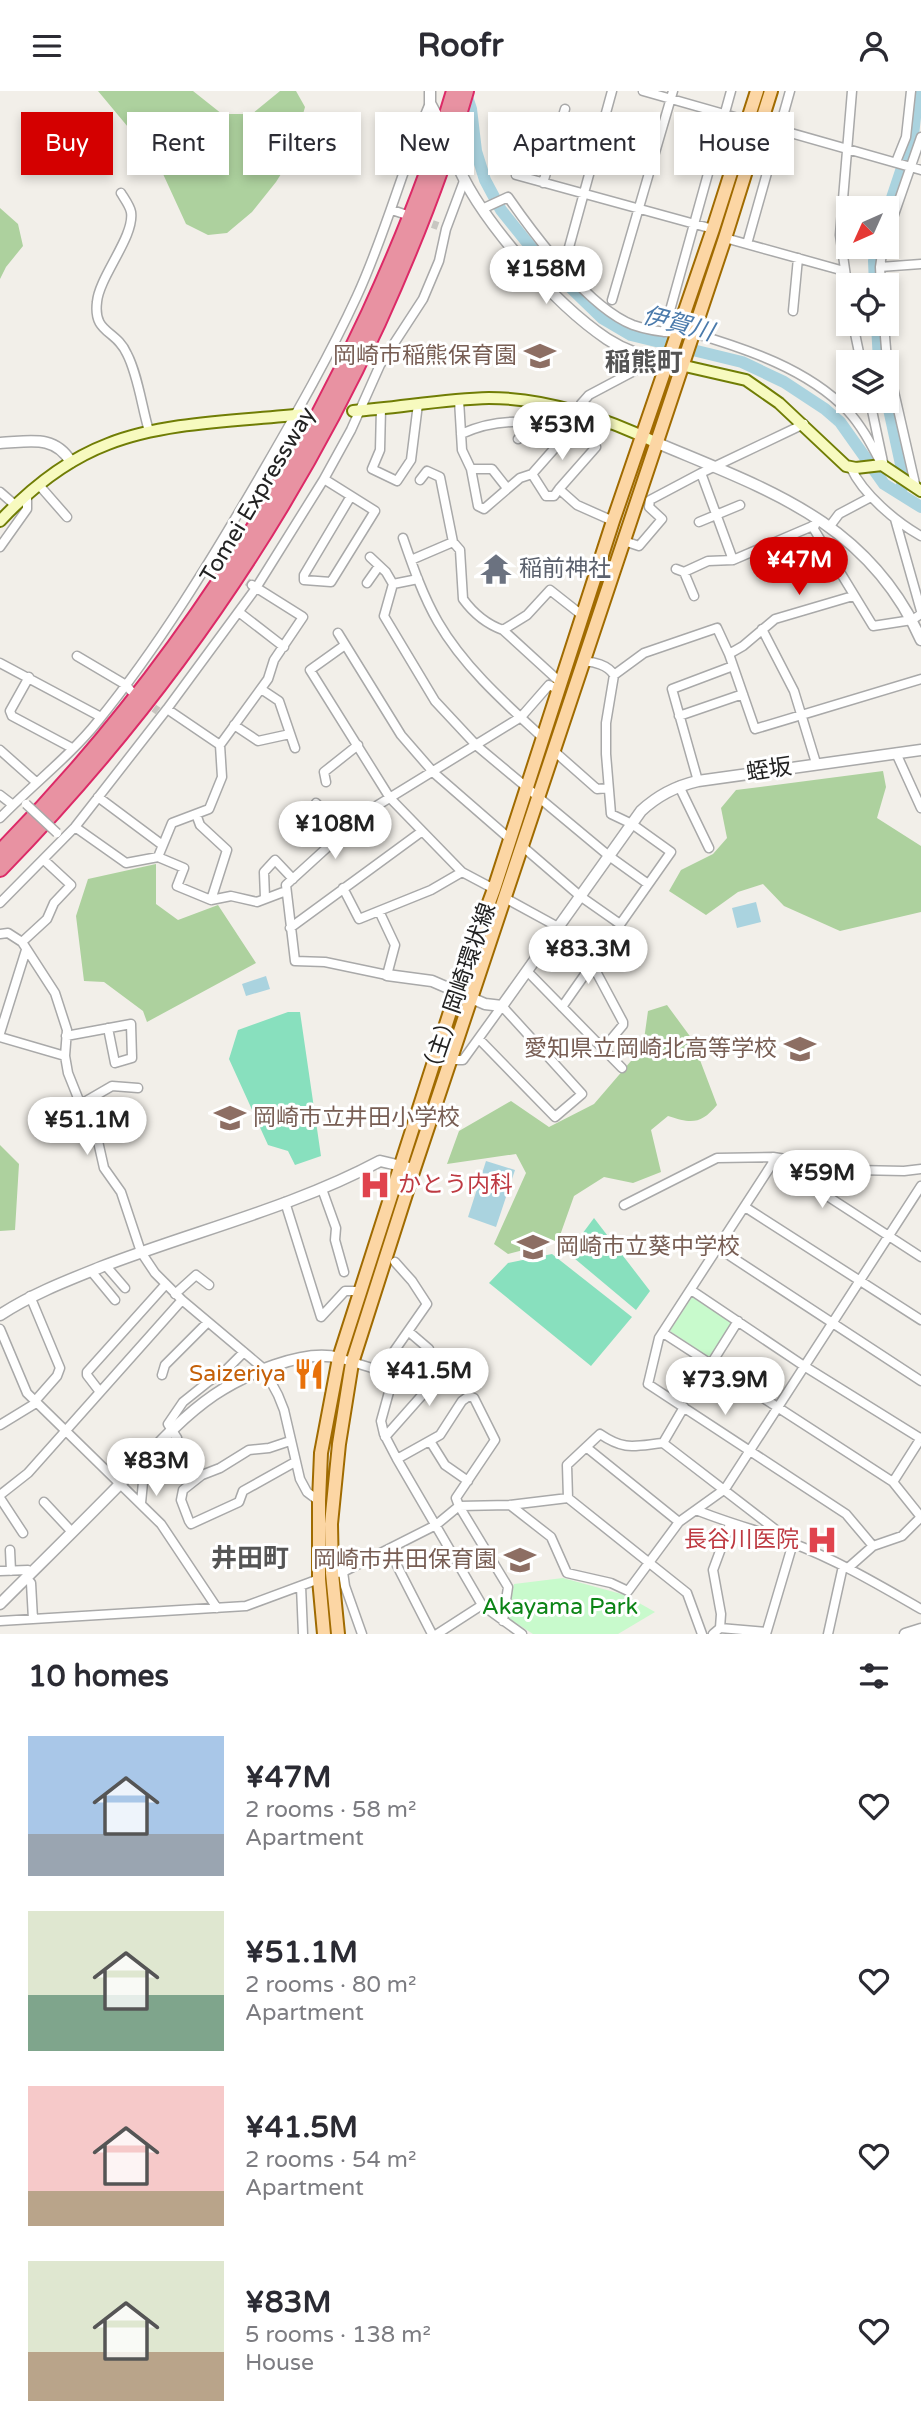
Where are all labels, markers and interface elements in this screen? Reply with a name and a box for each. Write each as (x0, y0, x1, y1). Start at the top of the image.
icon: menu (28, 27, 66, 65)
text: Roofr (417, 27, 504, 65)
icon: person (855, 27, 893, 65)
chip: Buy (21, 112, 113, 175)
chip: Rent (127, 112, 229, 175)
chip: Filters (243, 112, 361, 175)
chip: New (375, 112, 474, 175)
chip: Apartment (488, 112, 660, 175)
chip: House (674, 112, 794, 175)
north arrow (836, 196, 900, 259)
map controls (836, 196, 899, 413)
pin: ¥158M (497, 247, 595, 306)
text: ¥158M (506, 255, 586, 283)
button: locate (836, 273, 899, 336)
water label: 伊賀川 (639, 301, 719, 348)
school or university icon: 岡崎市稲熊保育園 (523, 339, 557, 373)
place label: 岡崎市稲熊保育園 (333, 342, 517, 370)
district label: 稲熊町 (605, 347, 683, 378)
button: layers (836, 350, 899, 413)
street label: Tomei Expressway (194, 402, 322, 588)
pin: ¥53M (521, 403, 603, 462)
text: ¥53M (529, 411, 595, 439)
pin: ¥47M (758, 538, 840, 597)
text: ¥47M (766, 546, 832, 574)
temple icon: 稲前神社 (479, 552, 513, 586)
place label: 稲前神社 (519, 555, 611, 583)
street label: 蛭坂 (744, 753, 794, 787)
pin: ¥108M (286, 801, 384, 861)
text: ¥108M (295, 810, 375, 838)
street label: （主）岡崎環状線 (416, 899, 502, 1083)
pin: ¥83.3M (531, 927, 645, 986)
text: ¥83.3M (545, 935, 631, 963)
school or university icon: 愛知県立岡崎北高等学校 (783, 1032, 817, 1066)
place label: 愛知県立岡崎北高等学校 (524, 1035, 777, 1063)
pin: ¥51.1M (30, 1097, 144, 1157)
school or university icon: 岡崎市立井田小学校 (213, 1101, 247, 1135)
place label: 岡崎市立井田小学校 (253, 1104, 460, 1132)
text: ¥51.1M (44, 1106, 130, 1134)
pin: ¥59M (781, 1151, 863, 1210)
text: ¥59M (789, 1159, 855, 1187)
hospital icon: かとう内科 (358, 1168, 392, 1202)
place label: かとう内科 (398, 1171, 513, 1199)
school or university icon: 岡崎市立葵中学校 (516, 1230, 550, 1264)
place label: 岡崎市立葵中学校 (556, 1233, 740, 1261)
pin: ¥41.5M (372, 1349, 486, 1408)
restaurant icon: Saizeriya (292, 1357, 326, 1391)
text: ¥41.5M (386, 1357, 472, 1385)
pin: ¥73.9M (668, 1357, 782, 1417)
place label: Saizeriya (189, 1360, 286, 1388)
text: ¥73.9M (682, 1366, 768, 1394)
pin: ¥83M (115, 1439, 197, 1498)
text: ¥83M (123, 1447, 189, 1475)
hospital icon: 長谷川医院 (805, 1523, 839, 1557)
place label: 長谷川医院 (684, 1526, 799, 1554)
district label: 井田町 (211, 1543, 289, 1574)
school or university icon: 岡崎市井田保育園 (503, 1543, 537, 1577)
place label: 岡崎市井田保育園 (313, 1546, 497, 1574)
park label: Akayama Park (482, 1593, 638, 1621)
icon: filters (855, 1657, 893, 1695)
text: 10 homes (28, 1658, 169, 1695)
text: ¥47M (245, 1759, 331, 1796)
icon: home (84, 1764, 168, 1848)
icon: heart (855, 1787, 893, 1825)
text: 2 rooms · 58 m² (245, 1796, 416, 1824)
text: Apartment (245, 1824, 364, 1852)
text: ¥51.1M (245, 1934, 358, 1971)
icon: home (84, 1939, 168, 2023)
icon: heart (855, 1962, 893, 2000)
text: 2 rooms · 80 m² (245, 1971, 416, 1999)
text: Apartment (245, 1999, 364, 2027)
text: ¥41.5M (245, 2109, 358, 2146)
icon: home (84, 2114, 168, 2198)
icon: heart (855, 2137, 893, 2175)
text: 2 rooms · 54 m² (245, 2146, 416, 2174)
text: Apartment (245, 2174, 364, 2202)
text: ¥83M (245, 2284, 331, 2321)
icon: home (84, 2289, 168, 2373)
icon: heart (855, 2312, 893, 2350)
text: 5 rooms · 138 m² (245, 2321, 431, 2349)
text: House (245, 2349, 314, 2377)

